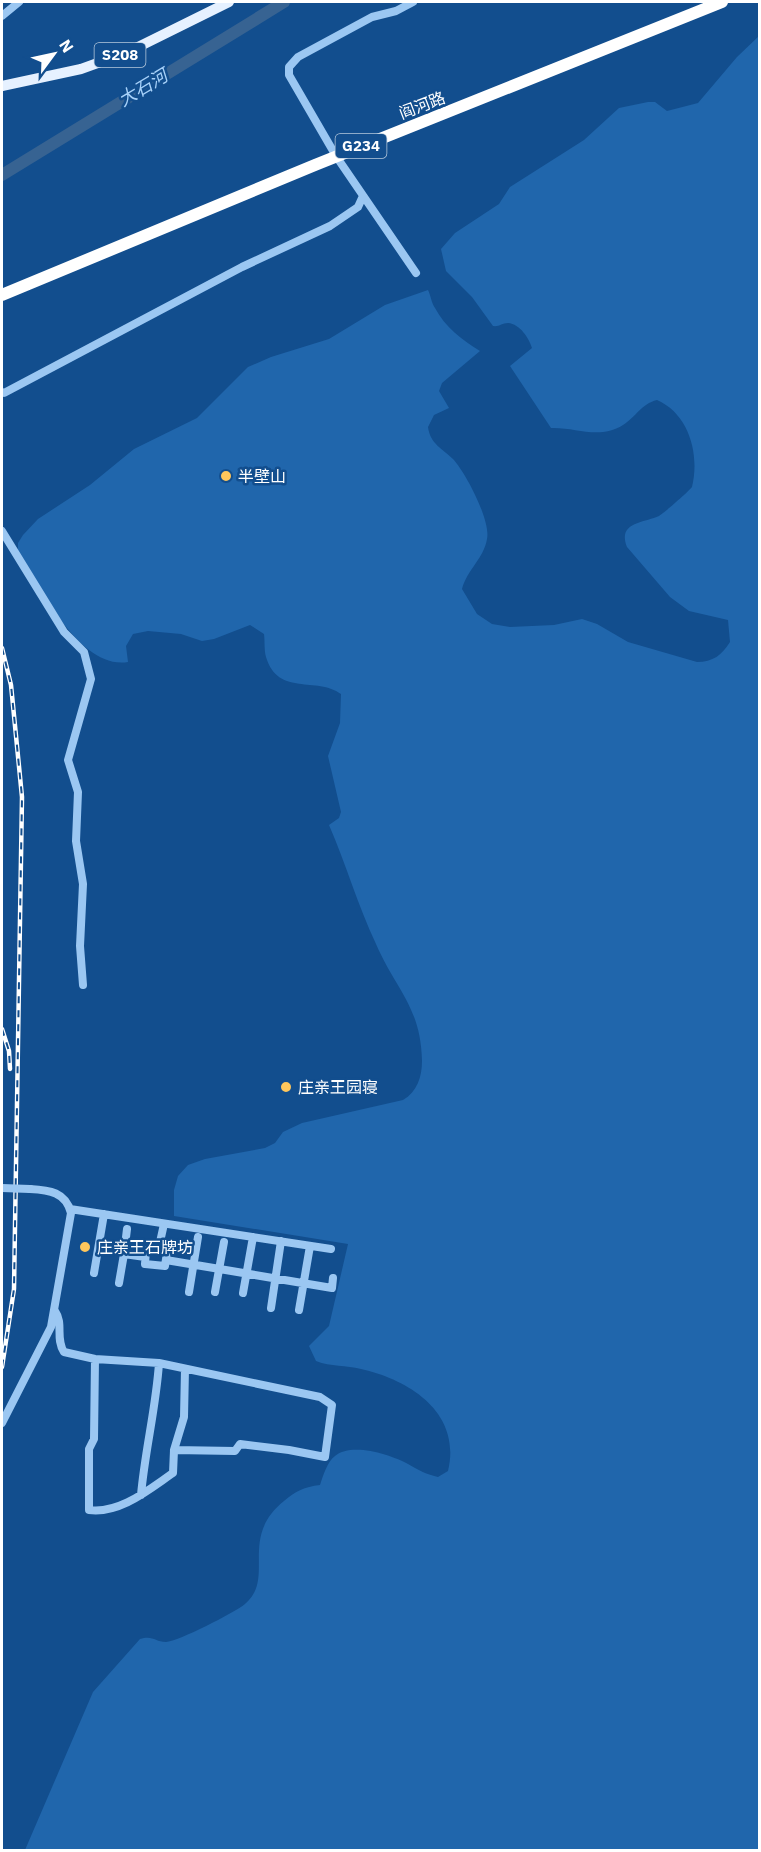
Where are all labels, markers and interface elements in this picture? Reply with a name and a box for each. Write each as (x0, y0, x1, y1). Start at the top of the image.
north arrow (24, 24, 84, 84)
text: N (55, 36, 78, 56)
road number: S208 (94, 43, 146, 67)
water label: 大石河 (114, 62, 174, 111)
street label: 阎河路 (396, 87, 448, 123)
road number: G234 (336, 134, 386, 158)
place label: 半壁山 (238, 466, 286, 486)
marker: 半壁山 (219, 469, 233, 483)
place label: 庄亲王园寝 (298, 1077, 378, 1097)
marker: 庄亲王园寝 (279, 1080, 293, 1094)
place label: 庄亲王石牌坊 (97, 1237, 193, 1257)
marker: 庄亲王石牌坊 (78, 1240, 92, 1254)

